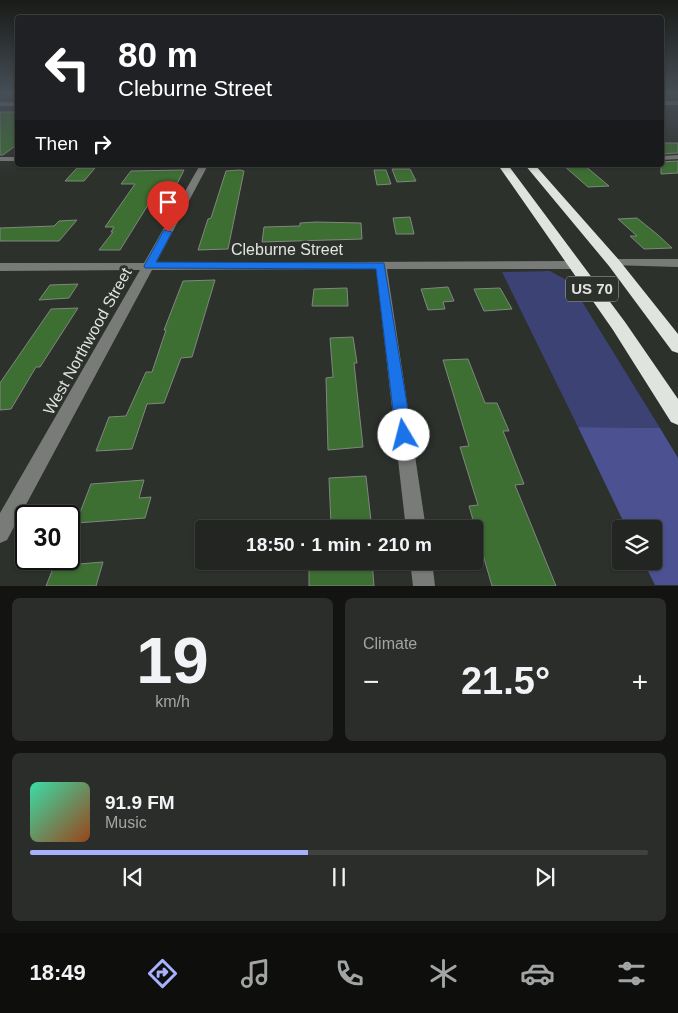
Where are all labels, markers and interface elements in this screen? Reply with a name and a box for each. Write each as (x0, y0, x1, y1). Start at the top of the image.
icon: left (35, 35, 100, 100)
text: 80 m (118, 35, 198, 74)
text: Cleburne Street (118, 76, 272, 101)
icon: right (88, 130, 116, 158)
text: Then (35, 133, 78, 154)
pin (147, 181, 189, 232)
icon: arrive (154, 188, 182, 216)
street label: Cleburne Street (231, 241, 344, 258)
street label: West Northwood Street (40, 264, 135, 418)
road number: US 70 (566, 276, 618, 302)
position arrow (377, 408, 429, 460)
speed limit sign: 30 (15, 505, 80, 570)
map controls (612, 520, 662, 570)
button: layers (612, 520, 662, 570)
text: 18:50 · 1 min · 210 m (246, 534, 432, 555)
text: 19 (136, 624, 209, 697)
text: Climate (363, 635, 417, 652)
text: 21.5° (461, 660, 550, 702)
text: − (363, 666, 379, 697)
text: + (632, 666, 648, 697)
text: km/h (155, 693, 190, 710)
text: 91.9 FM (105, 792, 175, 813)
text: Music (105, 814, 147, 831)
icon: previous (119, 863, 147, 891)
icon: pause (325, 863, 353, 891)
icon: next (531, 863, 559, 891)
icon: directions (145, 956, 180, 991)
icon: music (238, 956, 273, 991)
icon: phone (332, 956, 367, 991)
icon: climate (426, 956, 461, 991)
icon: car (520, 956, 555, 991)
icon: filters (614, 956, 649, 991)
text: 18:49 (29, 960, 86, 985)

